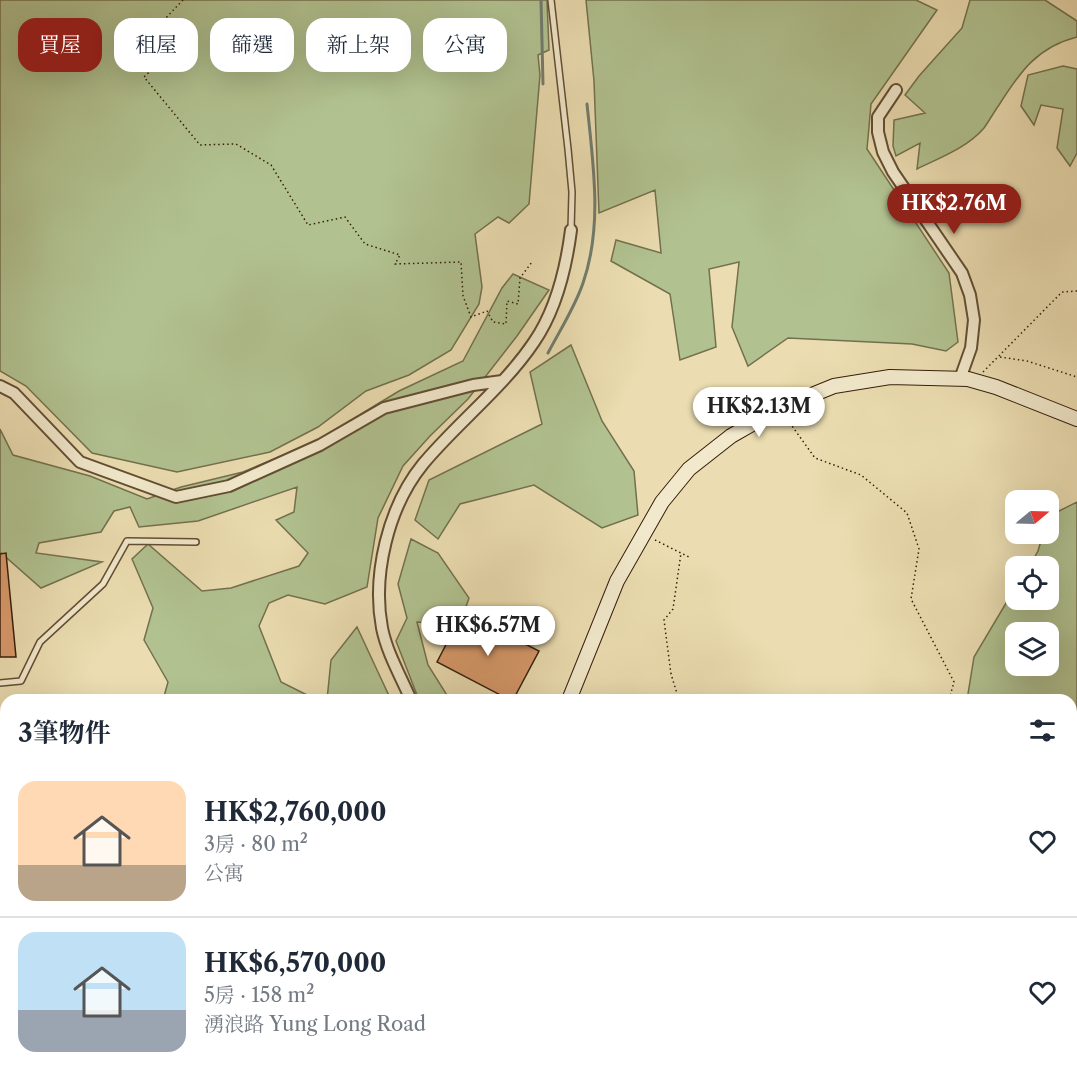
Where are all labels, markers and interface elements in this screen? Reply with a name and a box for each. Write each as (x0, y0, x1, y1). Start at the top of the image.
chip: 買屋 (18, 18, 102, 72)
chip: 租屋 (114, 18, 198, 72)
chip: 篩選 (210, 18, 294, 72)
chip: 新上架 (306, 18, 411, 72)
chip: 公寓 (423, 18, 507, 72)
pin: HK$2.76M (892, 184, 1016, 235)
text: HK$2.76M (901, 191, 1007, 215)
pin: HK$2.13M (697, 387, 821, 438)
text: HK$2.13M (707, 394, 811, 418)
north arrow (1005, 490, 1059, 544)
map controls (1005, 490, 1059, 676)
button: locate (1005, 556, 1059, 610)
pin: HK$6.57M (426, 606, 550, 657)
text: HK$6.57M (435, 613, 541, 637)
button: layers (1005, 622, 1059, 676)
icon: filters (1026, 714, 1059, 747)
text: 3筆物件 (18, 717, 111, 749)
text: HK$2,760,000 (204, 796, 386, 828)
icon: home (66, 805, 138, 877)
icon: heart (1026, 825, 1059, 858)
text: 3房 · 80 m² (204, 832, 308, 856)
text: 公寓 (204, 861, 244, 885)
text: HK$6,570,000 (204, 947, 386, 979)
icon: home (66, 956, 138, 1028)
icon: heart (1026, 976, 1059, 1009)
text: 5房 · 158 m² (204, 983, 314, 1007)
text: 湧浪路 Yung Long Road (204, 1012, 426, 1036)

